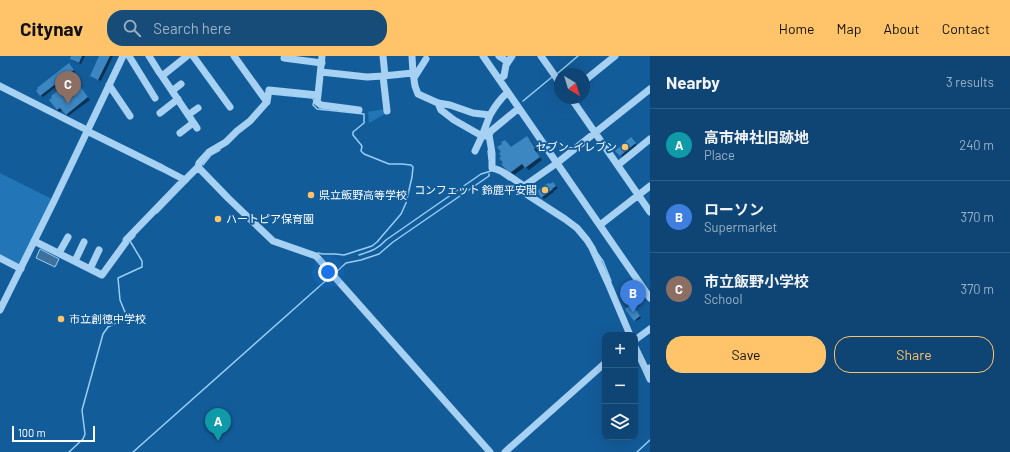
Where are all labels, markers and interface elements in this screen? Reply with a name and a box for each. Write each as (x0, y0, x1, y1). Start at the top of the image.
search box (107, 10, 387, 46)
text: Citynav (20, 17, 83, 40)
icon: search (121, 17, 143, 39)
text: Search here (153, 19, 231, 37)
text: Home (779, 20, 815, 37)
text: Map (837, 20, 861, 37)
text: About (883, 20, 920, 37)
text: Contact (942, 20, 990, 37)
north arrow (554, 68, 590, 104)
pin: C (55, 71, 81, 104)
text: Nearby (666, 72, 720, 92)
text: 3 results (946, 74, 994, 90)
text: 高市神社旧跡地 (704, 128, 809, 146)
text: A (675, 137, 683, 153)
text: 240 m (959, 137, 994, 153)
place label: セブン-イレブン (536, 140, 617, 153)
marker: セブン-イレブン (620, 142, 630, 152)
text: Place (704, 147, 735, 163)
place label: コンフェット 鈴鹿平安閣 (414, 183, 537, 196)
marker: コンフェット 鈴鹿平安閣 (540, 185, 550, 195)
place label: 県立飯野高等学校 (319, 188, 407, 201)
marker: 県立飯野高等学校 (306, 190, 316, 200)
text: ローソン (704, 200, 764, 218)
text: B (675, 209, 683, 225)
text: 370 m (960, 209, 994, 225)
place label: ハートピア保育園 (226, 212, 314, 225)
marker: ハートピア保育園 (213, 214, 223, 224)
text: Supermarket (704, 219, 777, 235)
your location (318, 262, 338, 282)
text: 市立飯野小学校 (704, 272, 809, 290)
pin: B (620, 280, 646, 313)
text: C (675, 281, 683, 297)
text: 370 m (960, 281, 994, 297)
text: School (704, 291, 742, 307)
place label: 市立創徳中学校 (69, 312, 146, 325)
marker: 市立創徳中学校 (56, 314, 66, 324)
map controls (602, 332, 638, 440)
button: + (602, 332, 638, 368)
button: Save (666, 336, 826, 373)
button: Share (834, 336, 994, 373)
button: − (602, 368, 638, 404)
button: layers (602, 404, 638, 440)
pin: A (205, 408, 231, 441)
scale bar (12, 424, 95, 443)
text: 100 m (18, 426, 46, 439)

